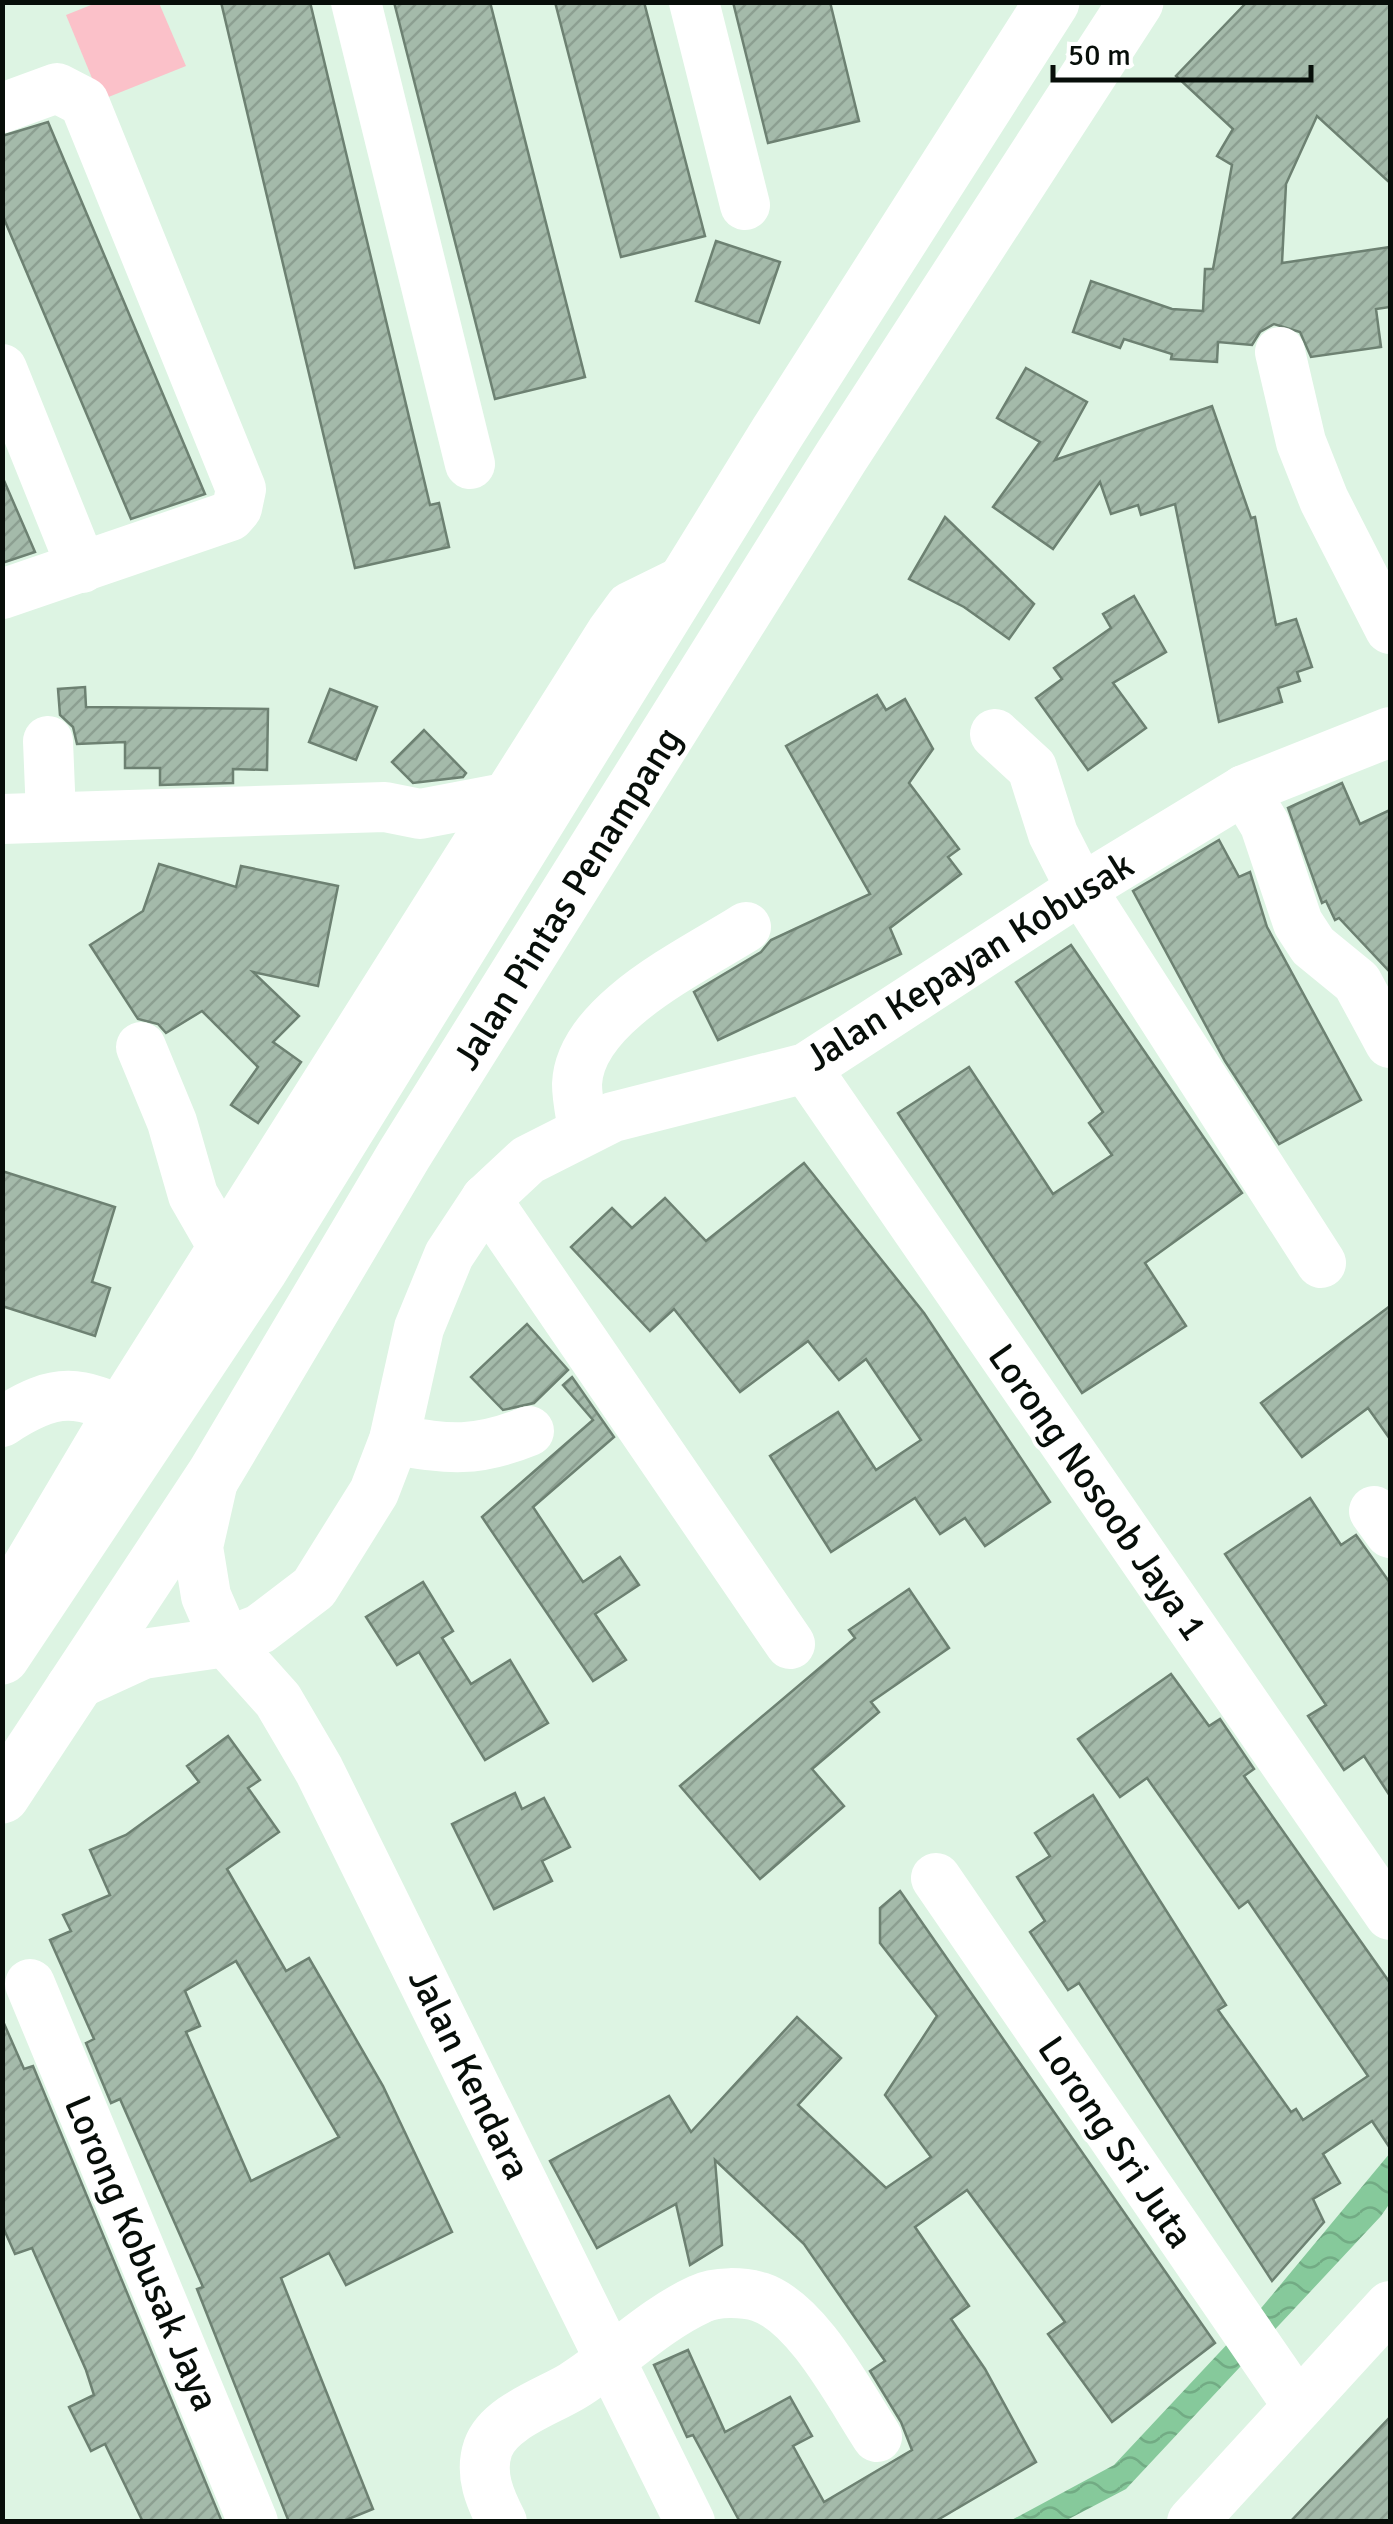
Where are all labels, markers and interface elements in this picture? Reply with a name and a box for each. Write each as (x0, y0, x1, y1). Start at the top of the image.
scale bar (1053, 20, 1310, 82)
text: 50 m (1068, 37, 1131, 74)
street label: Jalan Pintas Penampang (443, 718, 692, 1078)
street label: Jalan Kepayan Kobusak (797, 841, 1142, 1082)
street label: Lorong Nosoob Jaya 1 (978, 1335, 1218, 1650)
street label: Jalan Kendara (398, 1961, 541, 2187)
street label: Lorong Sri Juta (1027, 2027, 1204, 2257)
street label: Lorong Kobusak Jaya (54, 2088, 229, 2418)

